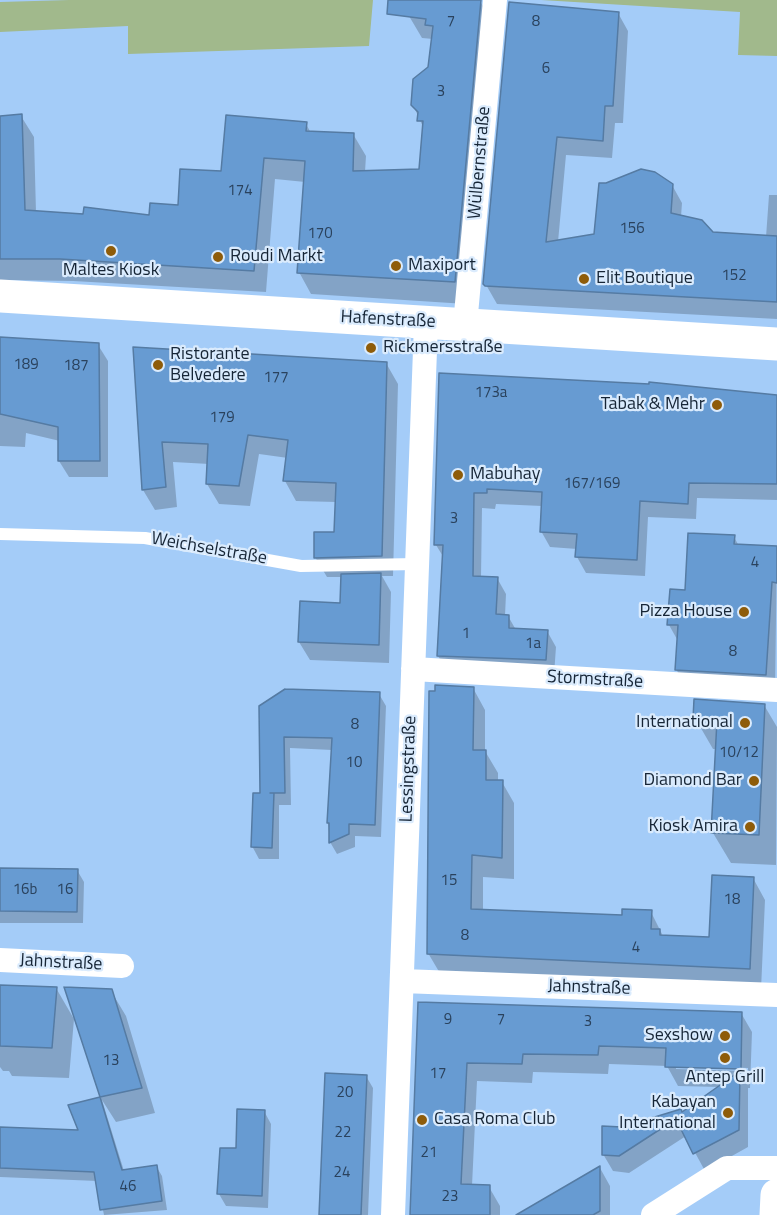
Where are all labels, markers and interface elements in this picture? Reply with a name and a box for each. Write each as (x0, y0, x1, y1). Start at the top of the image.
house number: 7 (447, 13, 455, 31)
house number: 8 (532, 13, 540, 31)
house number: 6 (542, 60, 550, 78)
house number: 3 (437, 83, 445, 101)
street label: Wülbernstraße (464, 106, 496, 220)
house number: 174 (227, 182, 253, 200)
house number: 156 (619, 220, 645, 238)
house number: 170 (307, 225, 333, 243)
marker: Maltes Kiosk (104, 244, 118, 258)
place label: Roudi Markt (230, 246, 323, 268)
marker: Roudi Markt (211, 250, 225, 264)
place label: Maxiport (408, 255, 476, 277)
marker: Maxiport (389, 259, 403, 273)
place label: Maltes Kiosk (63, 260, 159, 282)
house number: 152 (721, 267, 747, 285)
place label: Elit Boutique (596, 268, 693, 290)
marker: Elit Boutique (577, 272, 591, 286)
street label: Hafenstraße (340, 307, 436, 333)
place label: Rickmersstraße (383, 337, 503, 359)
marker: Rickmersstraße (364, 341, 378, 355)
place label: Ristorante Belvedere (170, 344, 249, 386)
house number: 189 (13, 356, 39, 374)
house number: 187 (63, 357, 89, 375)
marker: Ristorante Belvedere (151, 358, 165, 372)
house number: 177 (263, 369, 289, 387)
house number: 173a (475, 384, 507, 402)
place label: Tabak & Mehr (601, 394, 705, 416)
marker: Tabak & Mehr (710, 398, 724, 412)
house number: 179 (209, 409, 235, 427)
place label: Mabuhay (470, 464, 540, 486)
marker: Mabuhay (451, 468, 465, 482)
house number: 167/169 (564, 475, 620, 493)
house number: 3 (450, 510, 458, 528)
street label: Weichselstraße (149, 528, 269, 570)
house number: 4 (751, 554, 759, 572)
place label: Pizza House (639, 601, 732, 623)
marker: Pizza House (737, 605, 751, 619)
house number: 1 (462, 625, 470, 643)
house number: 1a (525, 635, 541, 653)
house number: 8 (729, 643, 737, 661)
street label: Stormstraße (546, 667, 644, 693)
place label: International (636, 712, 733, 734)
street label: Lessingstraße (396, 715, 422, 823)
house number: 8 (351, 716, 359, 734)
marker: International (738, 716, 752, 730)
house number: 10/12 (719, 744, 759, 762)
house number: 10 (346, 754, 362, 772)
place label: Diamond Bar (643, 770, 742, 792)
marker: Diamond Bar (747, 774, 761, 788)
place label: Kiosk Amira (648, 816, 738, 838)
marker: Kiosk Amira (743, 820, 757, 834)
house number: 15 (441, 872, 457, 890)
house number: 16b (13, 881, 37, 899)
house number: 16 (57, 881, 73, 899)
house number: 18 (724, 891, 740, 909)
house number: 8 (461, 927, 469, 945)
house number: 4 (632, 939, 640, 957)
street label: Jahnstraße (19, 950, 103, 976)
street label: Jahnstraße (547, 976, 631, 1000)
house number: 9 (444, 1011, 452, 1029)
house number: 7 (497, 1011, 505, 1029)
house number: 3 (584, 1013, 592, 1031)
place label: Sexshow (645, 1025, 713, 1047)
marker: Sexshow (718, 1029, 732, 1043)
marker: Antep Grill (718, 1051, 732, 1065)
house number: 13 (103, 1052, 119, 1070)
house number: 17 (430, 1065, 446, 1083)
place label: Antep Grill (686, 1067, 764, 1089)
house number: 20 (337, 1084, 353, 1102)
place label: Kabayan International (619, 1092, 716, 1134)
marker: Kabayan International (721, 1106, 735, 1120)
place label: Casa Roma Club (434, 1109, 556, 1131)
marker: Casa Roma Club (415, 1113, 429, 1127)
house number: 22 (335, 1124, 351, 1142)
house number: 21 (421, 1144, 437, 1162)
house number: 24 (334, 1164, 350, 1182)
house number: 46 (120, 1178, 136, 1196)
house number: 23 (442, 1188, 458, 1206)

